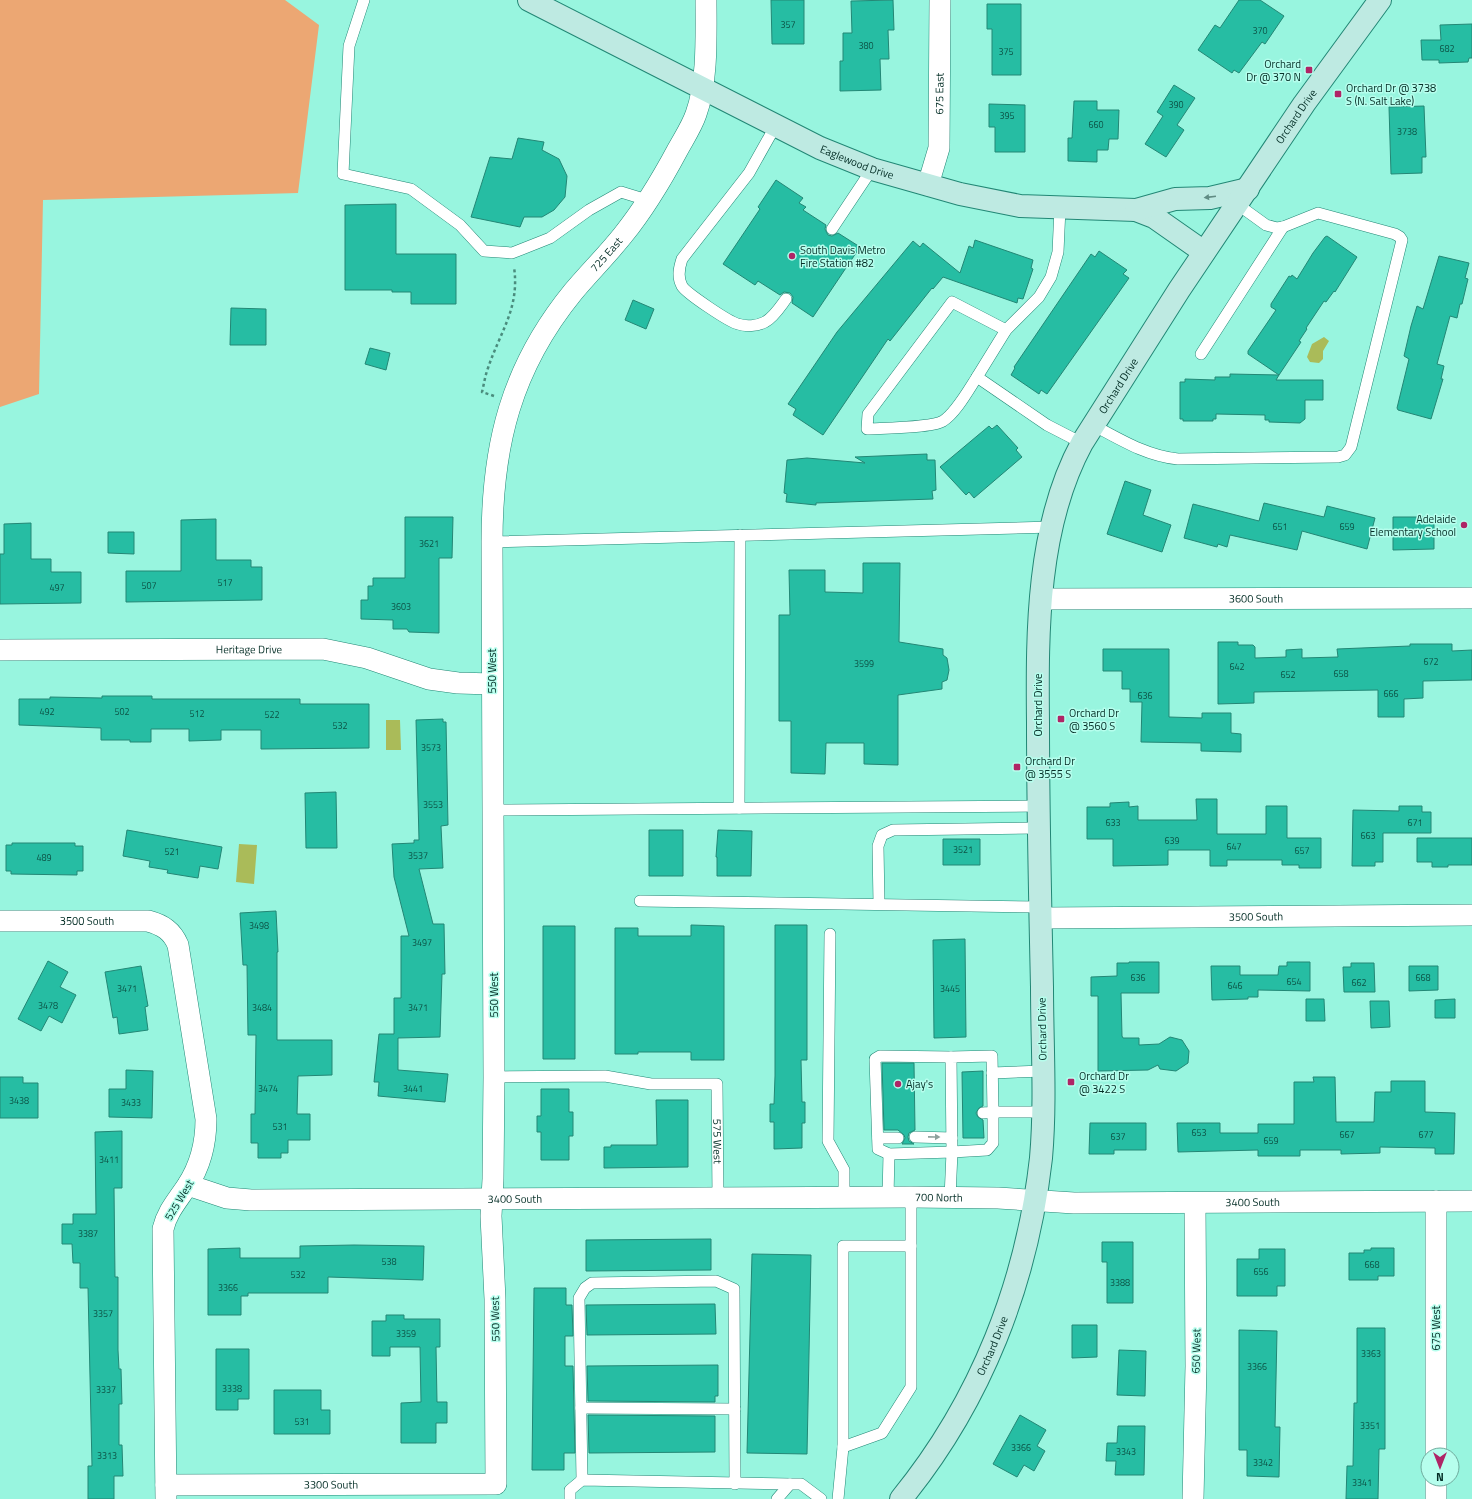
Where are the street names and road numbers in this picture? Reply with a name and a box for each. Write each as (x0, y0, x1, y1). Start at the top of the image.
street label: 675 East (931, 73, 948, 114)
street label: Orchard Drive (1272, 85, 1321, 147)
street label: Eaglewood Drive (818, 141, 896, 183)
street label: 725 East (587, 234, 626, 275)
street label: Orchard Drive (1095, 355, 1142, 417)
street label: 3600 South (1229, 590, 1283, 607)
street label: Heritage Drive (216, 641, 283, 657)
street label: 550 West (484, 648, 500, 693)
street label: Orchard Drive (1030, 673, 1046, 737)
street label: 3500 South (1229, 908, 1283, 925)
street label: 3500 South (60, 913, 114, 929)
street label: 550 West (486, 972, 502, 1017)
street label: Orchard Drive (1033, 997, 1051, 1061)
street label: 575 West (709, 1119, 726, 1164)
street label: 525 West (161, 1176, 198, 1223)
street label: 700 North (915, 1189, 963, 1206)
street label: 3400 South (488, 1191, 542, 1207)
street label: 3400 South (1225, 1194, 1280, 1210)
street label: 550 West (487, 1296, 503, 1342)
street label: 675 West (1428, 1305, 1444, 1350)
street label: Orchard Drive (973, 1313, 1012, 1378)
street label: 650 West (1188, 1328, 1204, 1374)
street label: 3300 South (304, 1476, 358, 1493)

